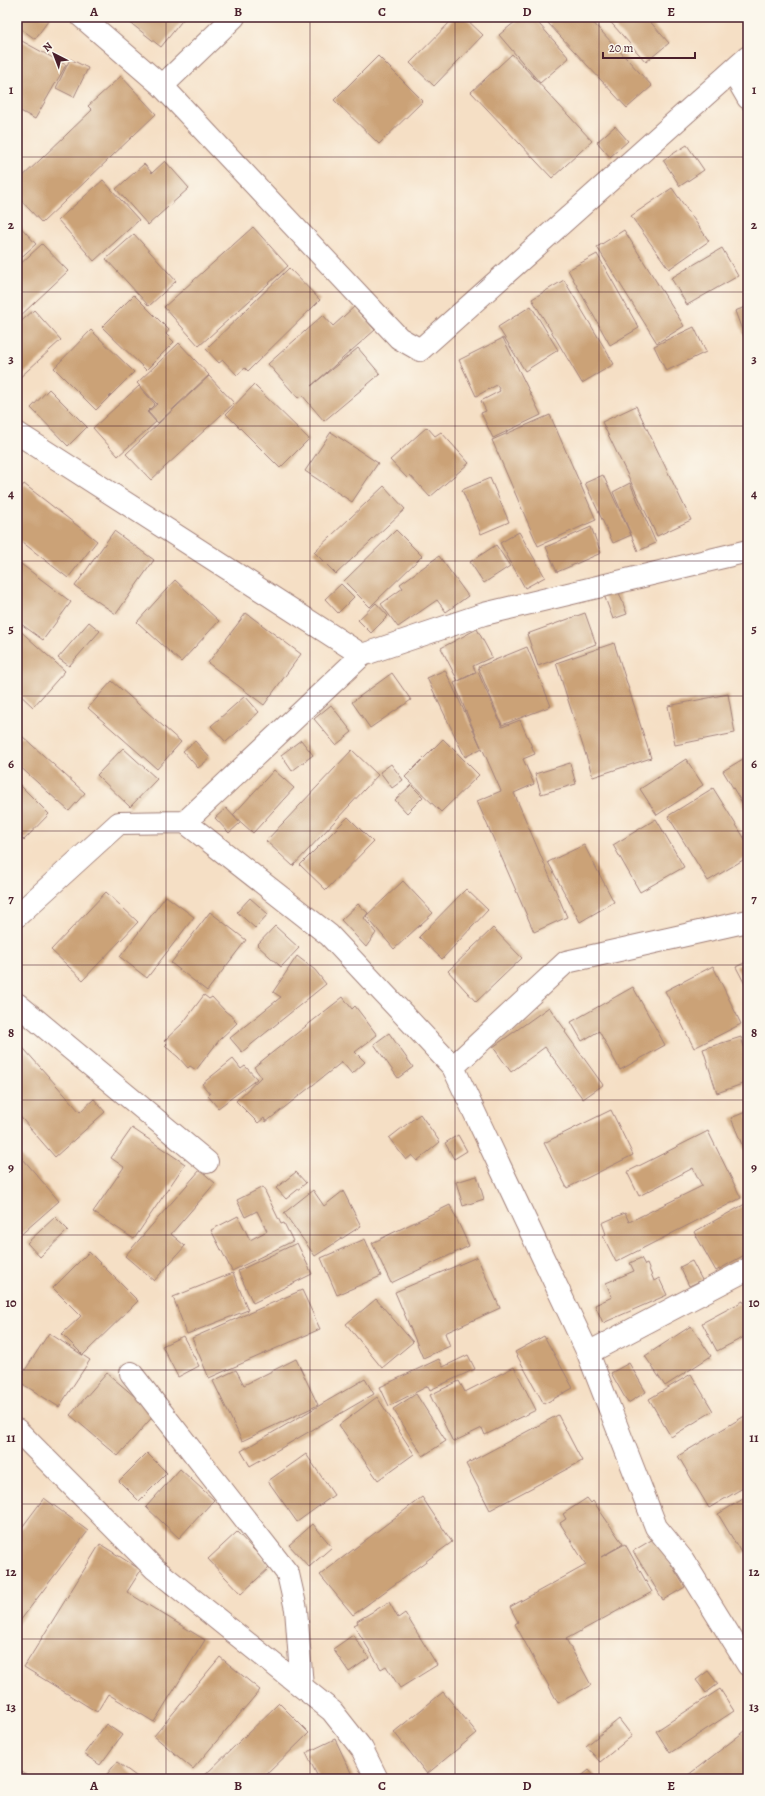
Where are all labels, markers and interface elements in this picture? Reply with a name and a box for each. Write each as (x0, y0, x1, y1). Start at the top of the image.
text: A (89, 3, 99, 20)
text: B (234, 3, 242, 20)
text: C (378, 3, 386, 20)
text: D (522, 3, 532, 20)
text: E (667, 3, 675, 20)
north arrow (34, 34, 74, 74)
scale bar (603, 34, 695, 60)
text: N (40, 39, 56, 55)
text: 20 m (609, 40, 633, 56)
text: 1 (9, 81, 14, 98)
text: 1 (752, 81, 757, 98)
text: 2 (8, 216, 15, 233)
text: 2 (751, 216, 758, 233)
text: 3 (8, 350, 14, 367)
text: 3 (751, 350, 757, 367)
text: 4 (8, 485, 14, 502)
text: 4 (751, 485, 757, 502)
text: 5 (8, 620, 14, 637)
text: 5 (751, 620, 757, 637)
text: 6 (8, 755, 14, 772)
text: 6 (751, 755, 757, 772)
text: 7 (8, 890, 14, 907)
text: 7 (751, 890, 757, 907)
text: 8 (8, 1024, 14, 1041)
text: 8 (751, 1024, 757, 1041)
text: 9 (8, 1159, 14, 1176)
text: 9 (751, 1159, 757, 1176)
text: 10 (5, 1294, 17, 1311)
text: 10 (748, 1294, 760, 1311)
text: 11 (6, 1429, 16, 1446)
text: 11 (749, 1429, 759, 1446)
text: 12 (6, 1563, 17, 1580)
text: 12 (749, 1563, 760, 1580)
text: 13 (6, 1698, 17, 1715)
text: 13 (749, 1698, 760, 1715)
text: A (89, 1777, 99, 1794)
text: B (234, 1777, 242, 1794)
text: C (378, 1777, 386, 1794)
text: D (522, 1777, 532, 1794)
text: E (667, 1777, 675, 1794)

